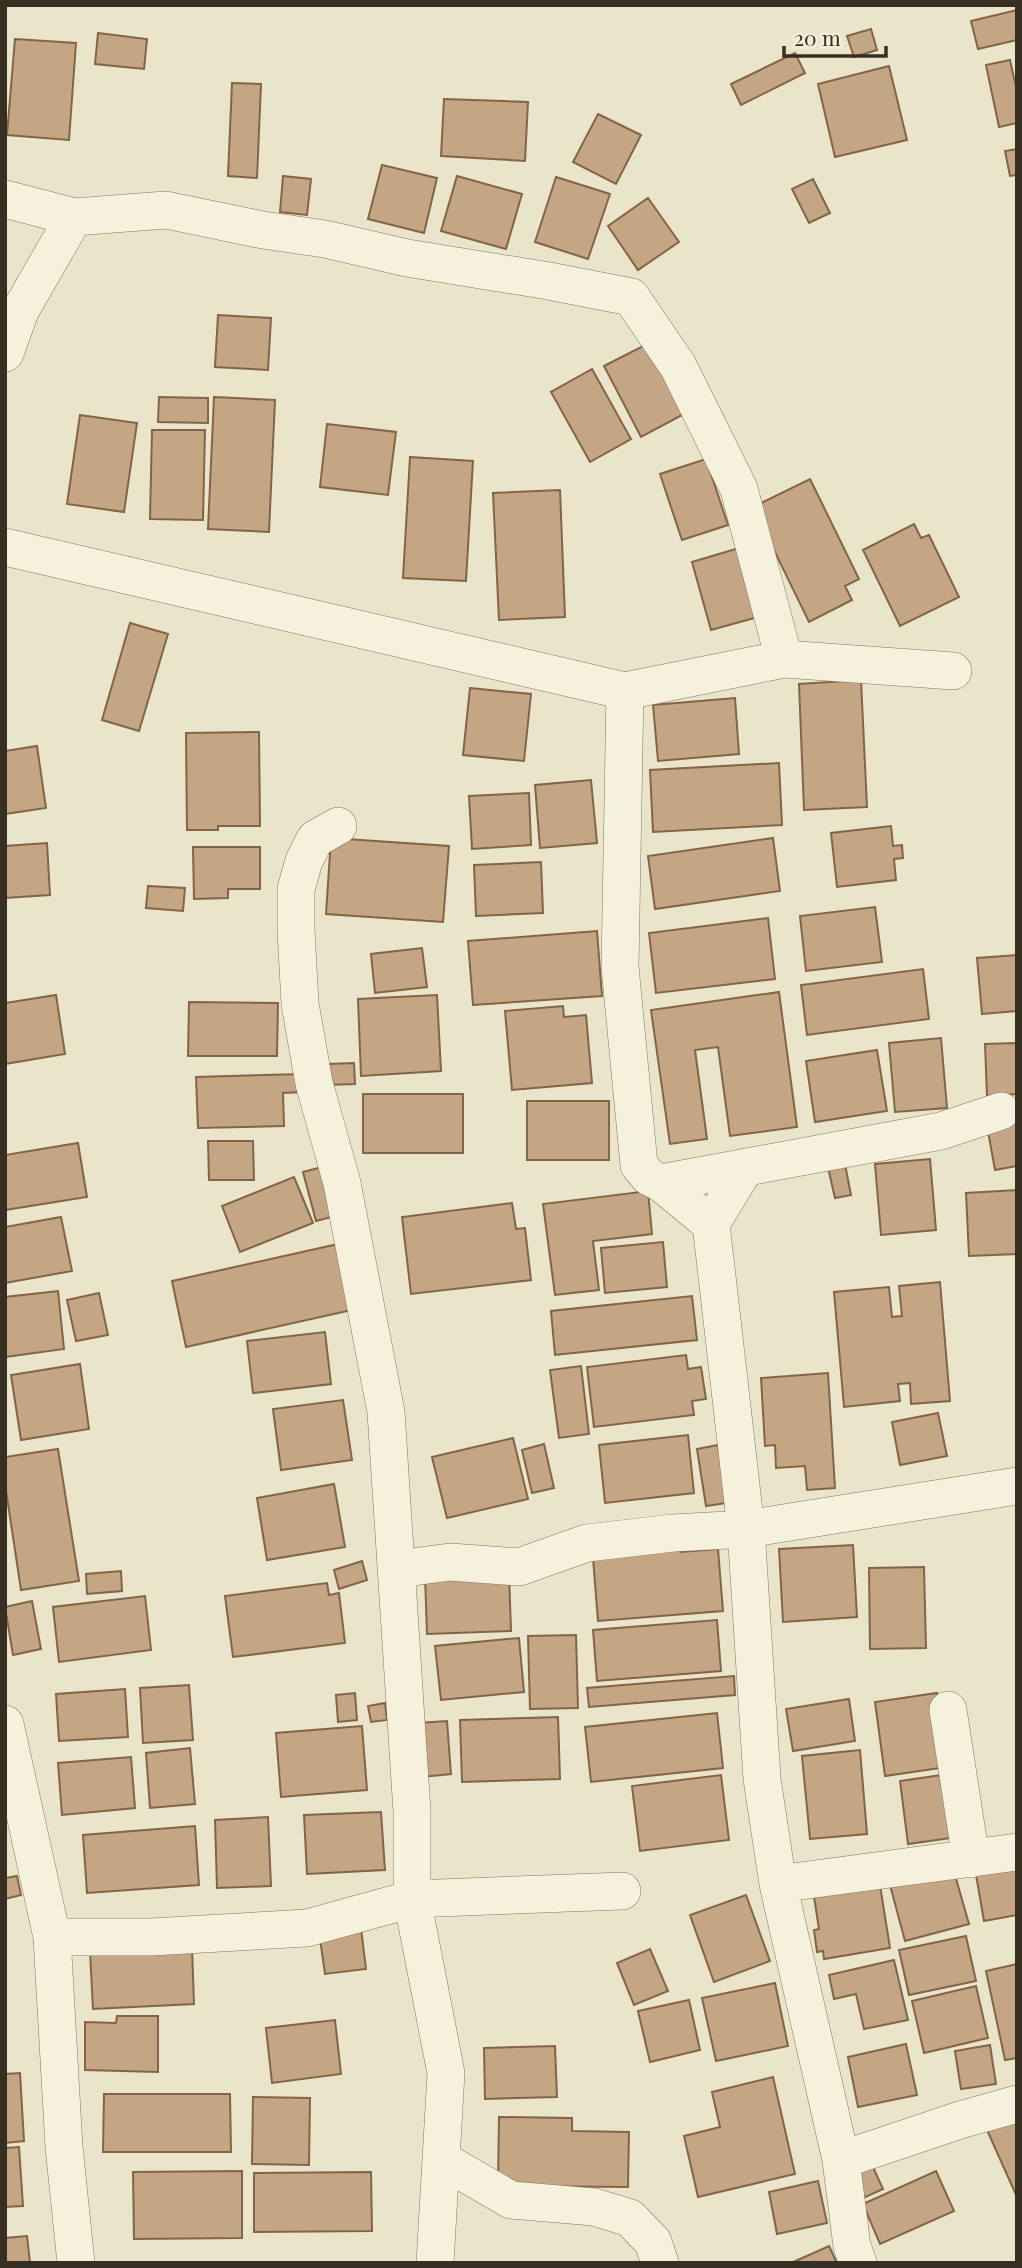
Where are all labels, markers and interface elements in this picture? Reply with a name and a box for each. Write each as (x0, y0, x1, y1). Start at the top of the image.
scale bar (784, 14, 886, 58)
text: 20 m (794, 23, 841, 51)

